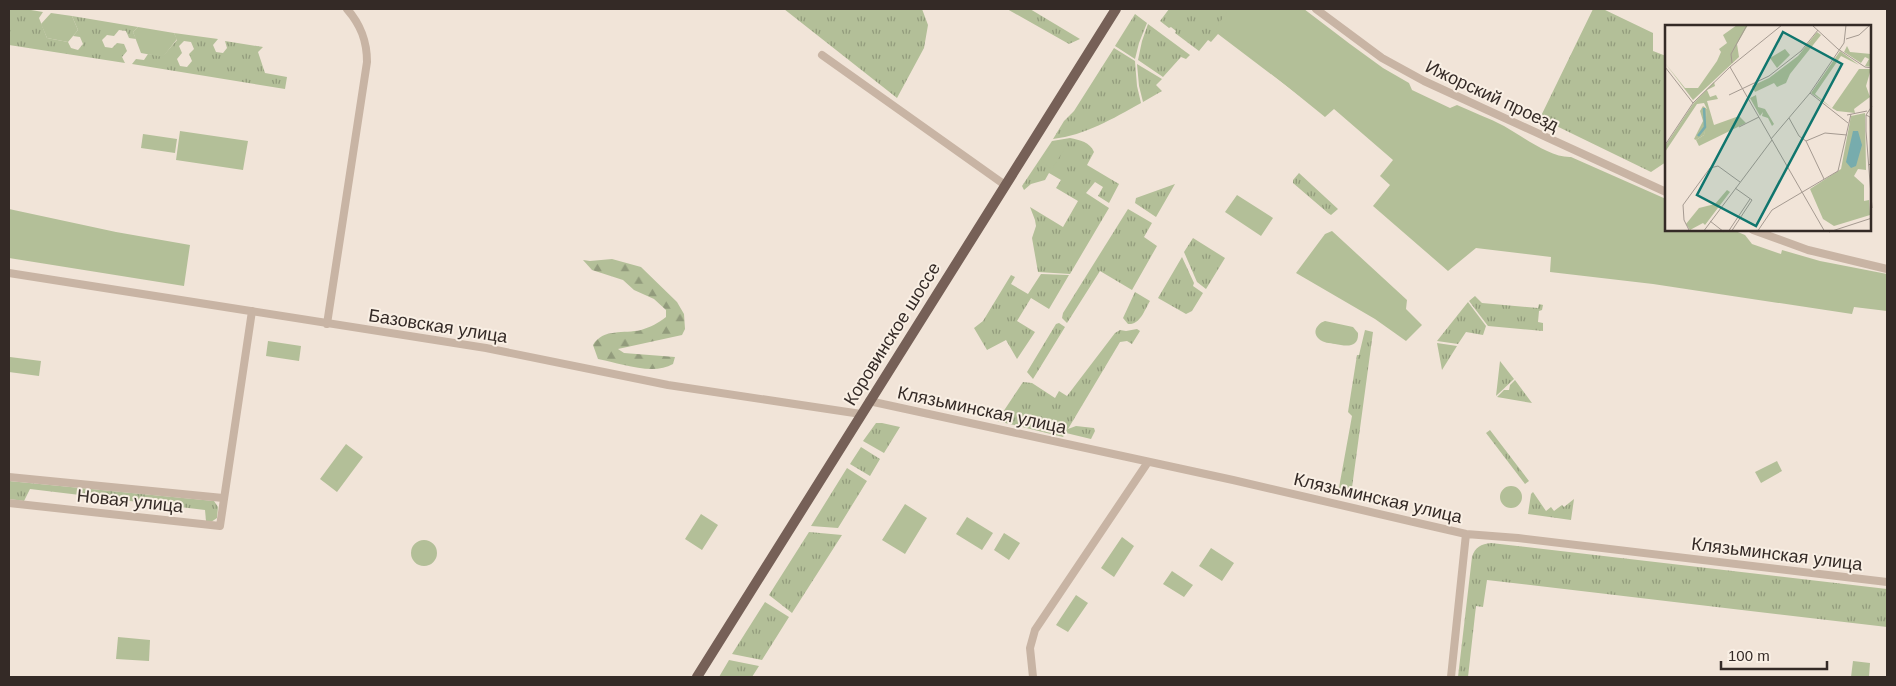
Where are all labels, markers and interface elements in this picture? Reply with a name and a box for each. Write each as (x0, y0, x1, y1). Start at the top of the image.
inset map (1665, 25, 1871, 231)
street label: Ижорский проезд (1422, 56, 1562, 136)
street label: Коровинское шоссе (840, 259, 944, 409)
street label: Базовская улица (367, 305, 510, 347)
street label: Клязьминская улица (896, 382, 1069, 438)
street label: Клязьминская улица (1292, 469, 1465, 527)
street label: Новая улица (76, 485, 185, 517)
street label: Клязьминская улица (1690, 534, 1865, 575)
scale bar (1721, 638, 1827, 670)
text: 100 m (1728, 647, 1770, 664)

